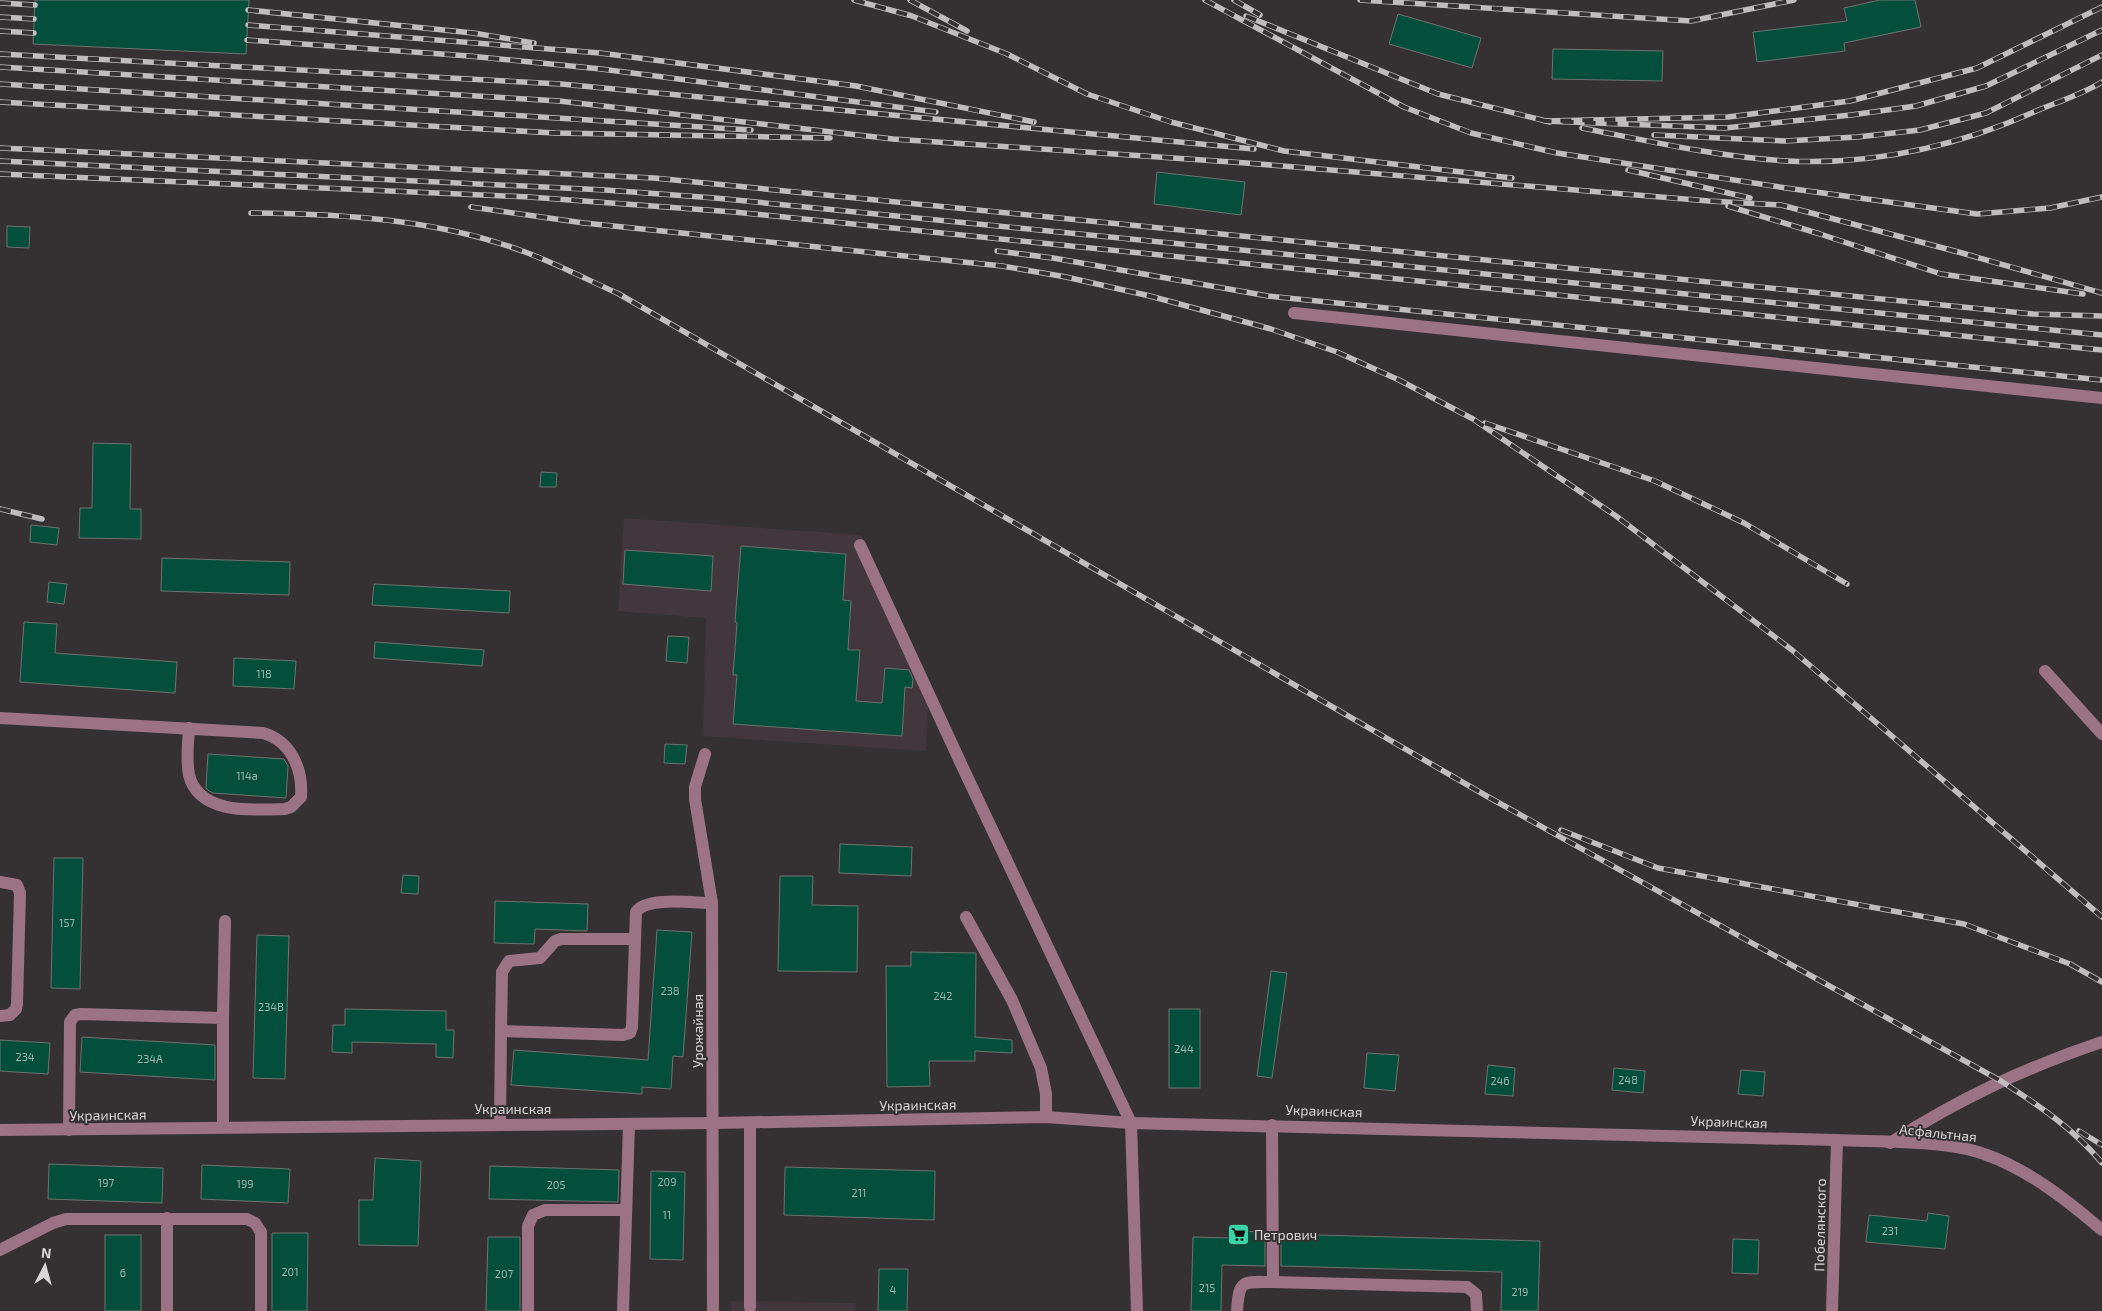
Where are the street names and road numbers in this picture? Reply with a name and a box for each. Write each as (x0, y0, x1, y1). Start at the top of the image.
street label: Урожайная (689, 994, 706, 1068)
street label: Украинская (879, 1095, 957, 1114)
street label: Украинская (475, 1100, 551, 1117)
street label: Украинская (1285, 1101, 1363, 1120)
street label: Украинская (69, 1105, 147, 1124)
street label: Украинская (1690, 1112, 1768, 1131)
street label: Асфальтная (1898, 1120, 1978, 1145)
street label: Побелянского (1810, 1178, 1829, 1272)

